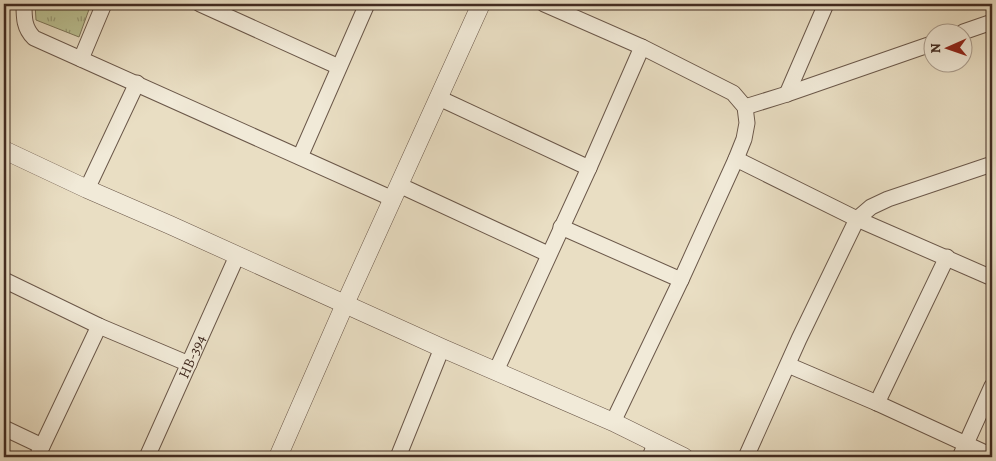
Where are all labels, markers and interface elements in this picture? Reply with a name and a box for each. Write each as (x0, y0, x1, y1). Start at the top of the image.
north arrow (924, 22, 974, 72)
text: N (926, 43, 945, 54)
street label: HB-394 (173, 331, 211, 382)

